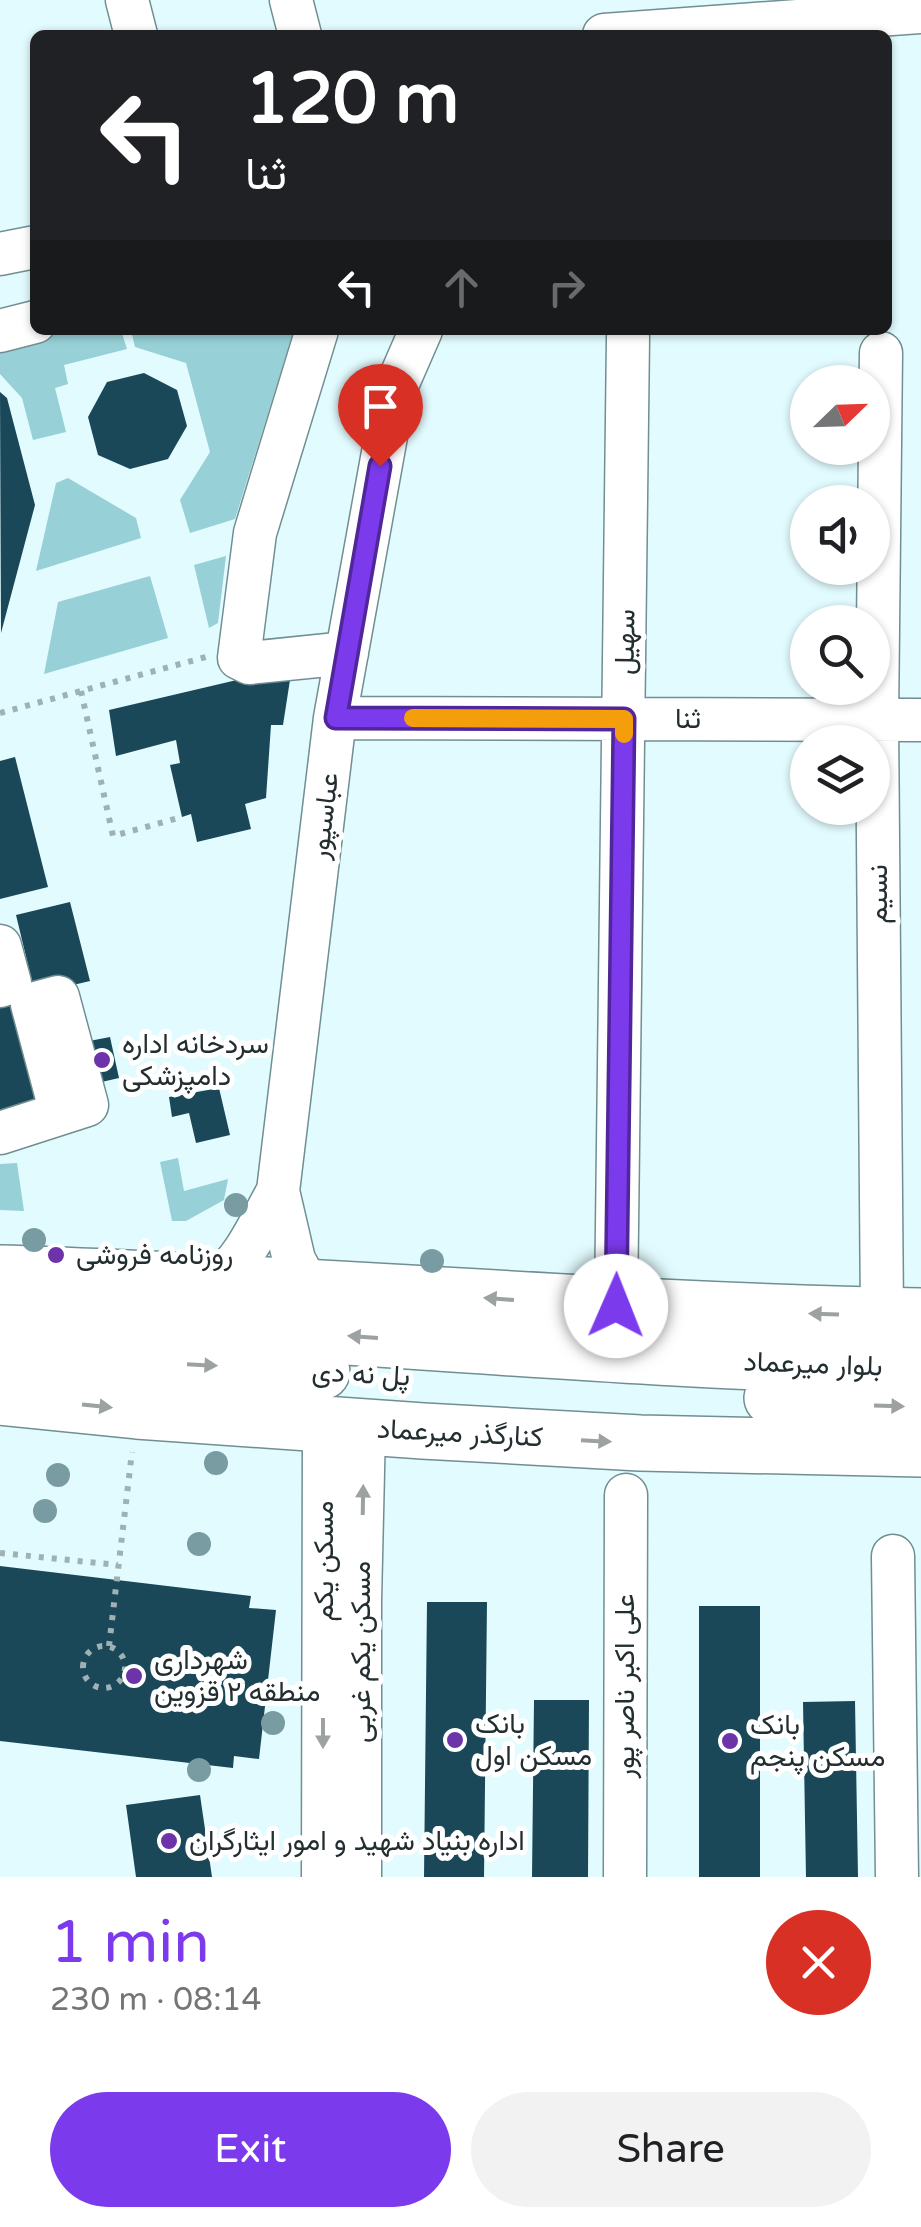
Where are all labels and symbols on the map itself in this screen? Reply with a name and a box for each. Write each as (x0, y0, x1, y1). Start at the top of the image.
pin (338, 364, 423, 467)
north arrow (790, 365, 890, 465)
street label: سهیل (607, 609, 643, 675)
street label: ثنا (675, 702, 701, 736)
street label: عباسپور (302, 771, 347, 863)
street label: نسیم (861, 864, 896, 924)
place label: سردخانه اداره دامپزشکی (122, 1027, 269, 1094)
marker: سردخانه اداره دامپزشکی (91, 1049, 113, 1071)
place label: روزنامه فروشی (76, 1238, 233, 1272)
marker: روزنامه فروشی (45, 1244, 67, 1266)
position arrow (564, 1254, 668, 1358)
one-way arrow (482, 1291, 514, 1307)
one-way arrow (807, 1305, 839, 1321)
one-way arrow (347, 1329, 379, 1345)
street label: بلوار میرعماد (743, 1345, 883, 1383)
street label: پل نه دی (311, 1354, 411, 1395)
one-way arrow (187, 1357, 219, 1373)
one-way arrow (82, 1399, 113, 1415)
one-way arrow (874, 1399, 906, 1415)
street label: کنارگذر میرعماد (376, 1412, 544, 1454)
one-way arrow (580, 1433, 612, 1449)
one-way arrow (355, 1483, 371, 1515)
street label: مسکن یکم (307, 1500, 342, 1622)
street label: مسکن یکم غربی (344, 1561, 379, 1743)
street label: علی اکبر ناصر پور (608, 1594, 643, 1779)
place label: شهرداری منطقه ۲ قزوین (154, 1643, 320, 1709)
marker: شهرداری منطقه ۲ قزوین (123, 1665, 145, 1687)
place label: بانک مسکن اول (475, 1707, 592, 1773)
place label: بانک مسکن پنجم (750, 1708, 885, 1775)
one-way arrow (315, 1717, 331, 1749)
marker: بانک مسکن اول (444, 1729, 466, 1751)
marker: بانک مسکن پنجم (719, 1730, 741, 1752)
place label: اداره بنیاد شهید و امور ایثارگران (189, 1824, 525, 1858)
marker: اداره بنیاد شهید و امور ایثارگران (158, 1830, 180, 1852)

